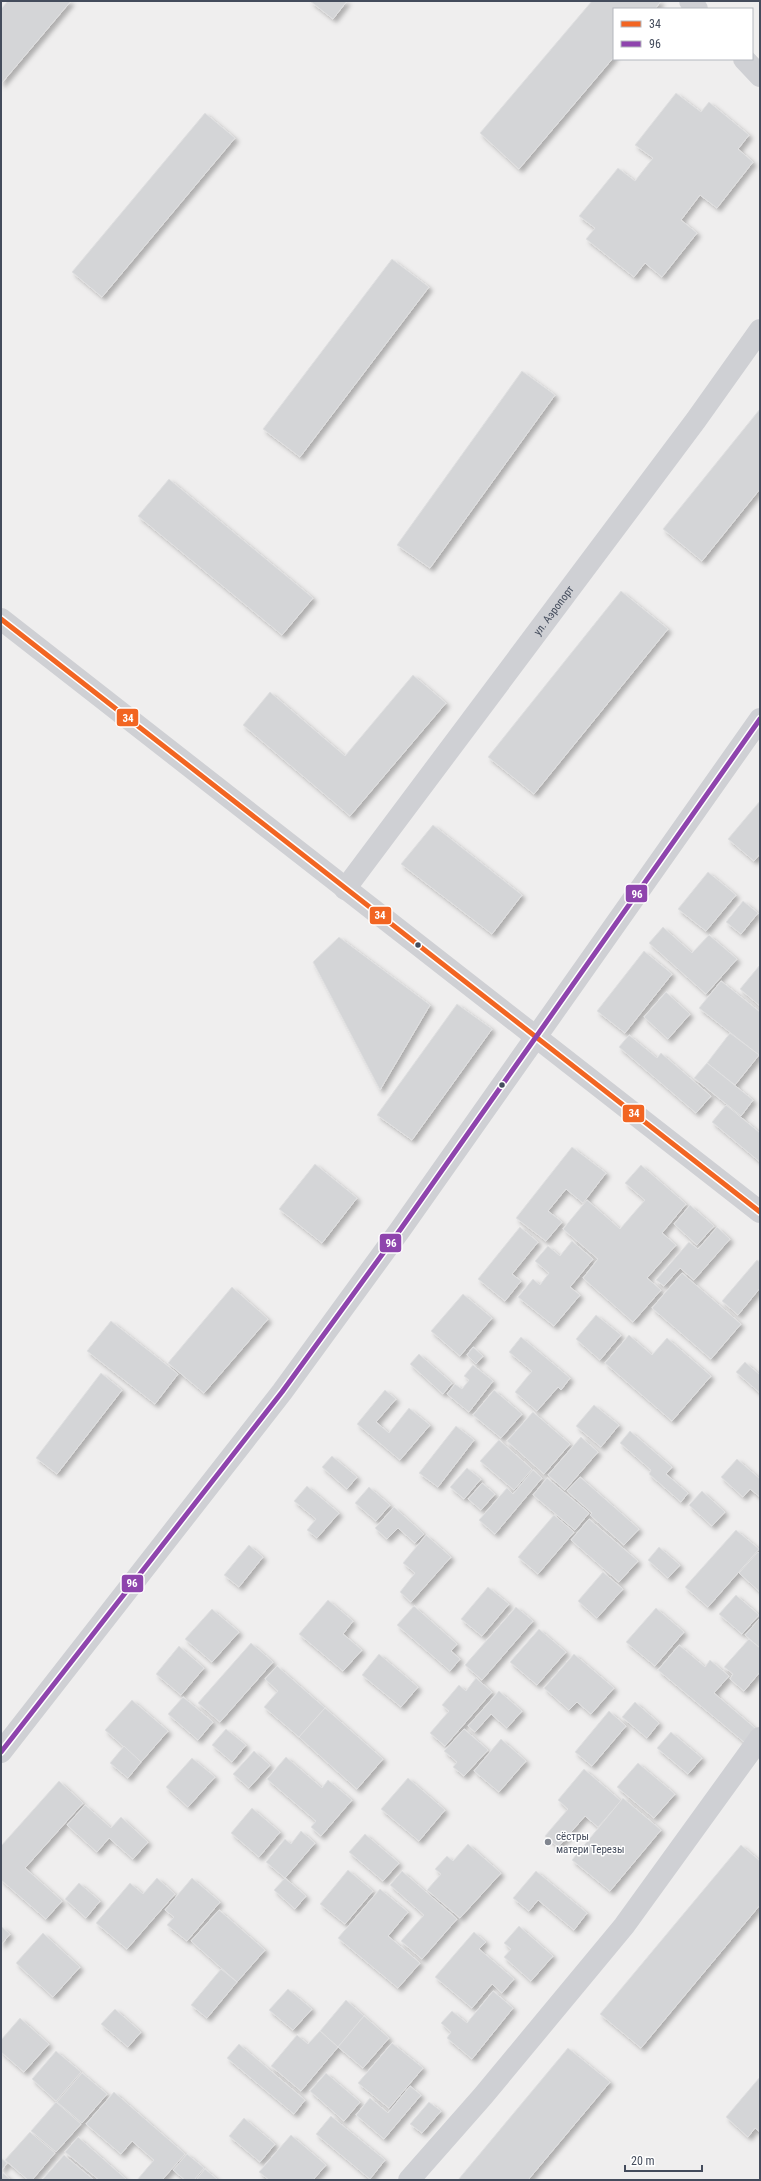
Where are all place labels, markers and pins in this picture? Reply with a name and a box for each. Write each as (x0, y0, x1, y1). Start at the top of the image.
unlabelled marker (413, 940, 423, 950)
unlabelled marker (497, 1080, 507, 1090)
place label: сёстры матери Терезы (556, 1830, 624, 1856)
marker: сёстры матери Терезы (543, 1837, 553, 1847)

